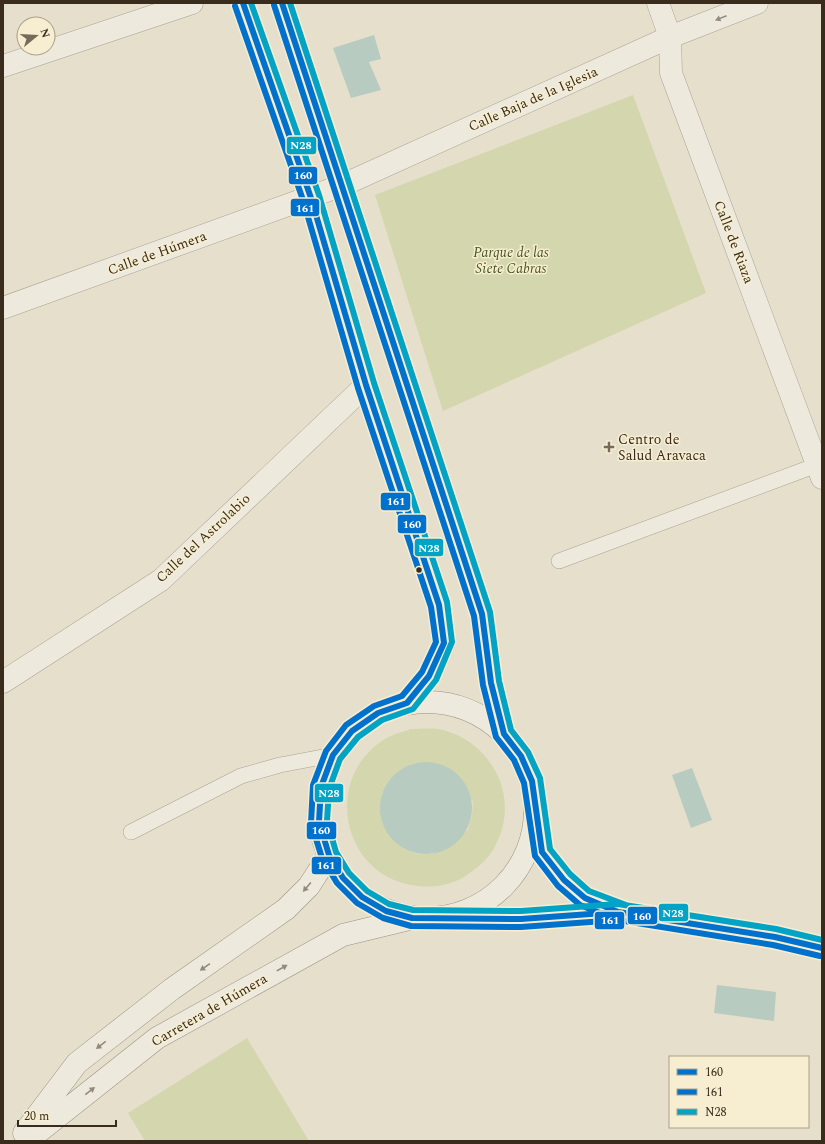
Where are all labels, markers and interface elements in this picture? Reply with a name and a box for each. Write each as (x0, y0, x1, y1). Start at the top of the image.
one-way arrow (716, 15, 727, 21)
north arrow (16, 16, 56, 56)
text: N (36, 26, 55, 40)
street label: Calle Baja de la Iglesia (465, 61, 601, 137)
line badge: N28 (286, 136, 317, 155)
text: N28 (290, 137, 312, 154)
line badge: 160 (288, 166, 318, 185)
text: 160 (294, 167, 312, 184)
street label: Calle de Riaza (709, 197, 760, 287)
line badge: 161 (290, 198, 320, 217)
text: 161 (296, 200, 314, 217)
street label: Calle de Húmera (104, 225, 210, 281)
park label: Parque de las Siete Cabras (473, 242, 549, 279)
place label: Centro de Salud Aravaca (618, 429, 706, 466)
marker: Centro de Salud Aravaca (603, 441, 615, 453)
street label: Calle del Astrolabio (151, 488, 255, 588)
line badge: 161 (380, 492, 411, 511)
text: 161 (387, 493, 405, 510)
line badge: 160 (397, 514, 427, 534)
text: 160 (403, 516, 421, 533)
line badge: N28 (414, 538, 444, 557)
text: N28 (418, 540, 440, 557)
unlabelled marker (414, 565, 424, 575)
line badge: N28 (314, 783, 344, 803)
text: N28 (318, 785, 340, 802)
line badge: 160 (306, 821, 337, 840)
text: 160 (312, 822, 330, 839)
line badge: 161 (311, 856, 342, 875)
text: 161 (317, 857, 335, 874)
one-way arrow (303, 882, 312, 893)
line badge: N28 (658, 903, 689, 922)
text: N28 (662, 905, 684, 922)
line badge: 160 (627, 906, 658, 925)
text: 160 (633, 908, 651, 925)
line badge: 161 (594, 911, 625, 930)
text: 161 (601, 912, 619, 929)
one-way arrow (199, 963, 210, 971)
one-way arrow (276, 965, 288, 971)
street label: Carretera de Húmera (147, 968, 271, 1052)
one-way arrow (96, 1041, 106, 1049)
legend (669, 1056, 809, 1128)
text: 160 (705, 1063, 723, 1082)
text: 161 (705, 1083, 723, 1102)
one-way arrow (85, 1086, 96, 1095)
scale bar (18, 1102, 116, 1128)
text: N28 (705, 1103, 727, 1122)
text: 20 m (24, 1107, 49, 1126)

